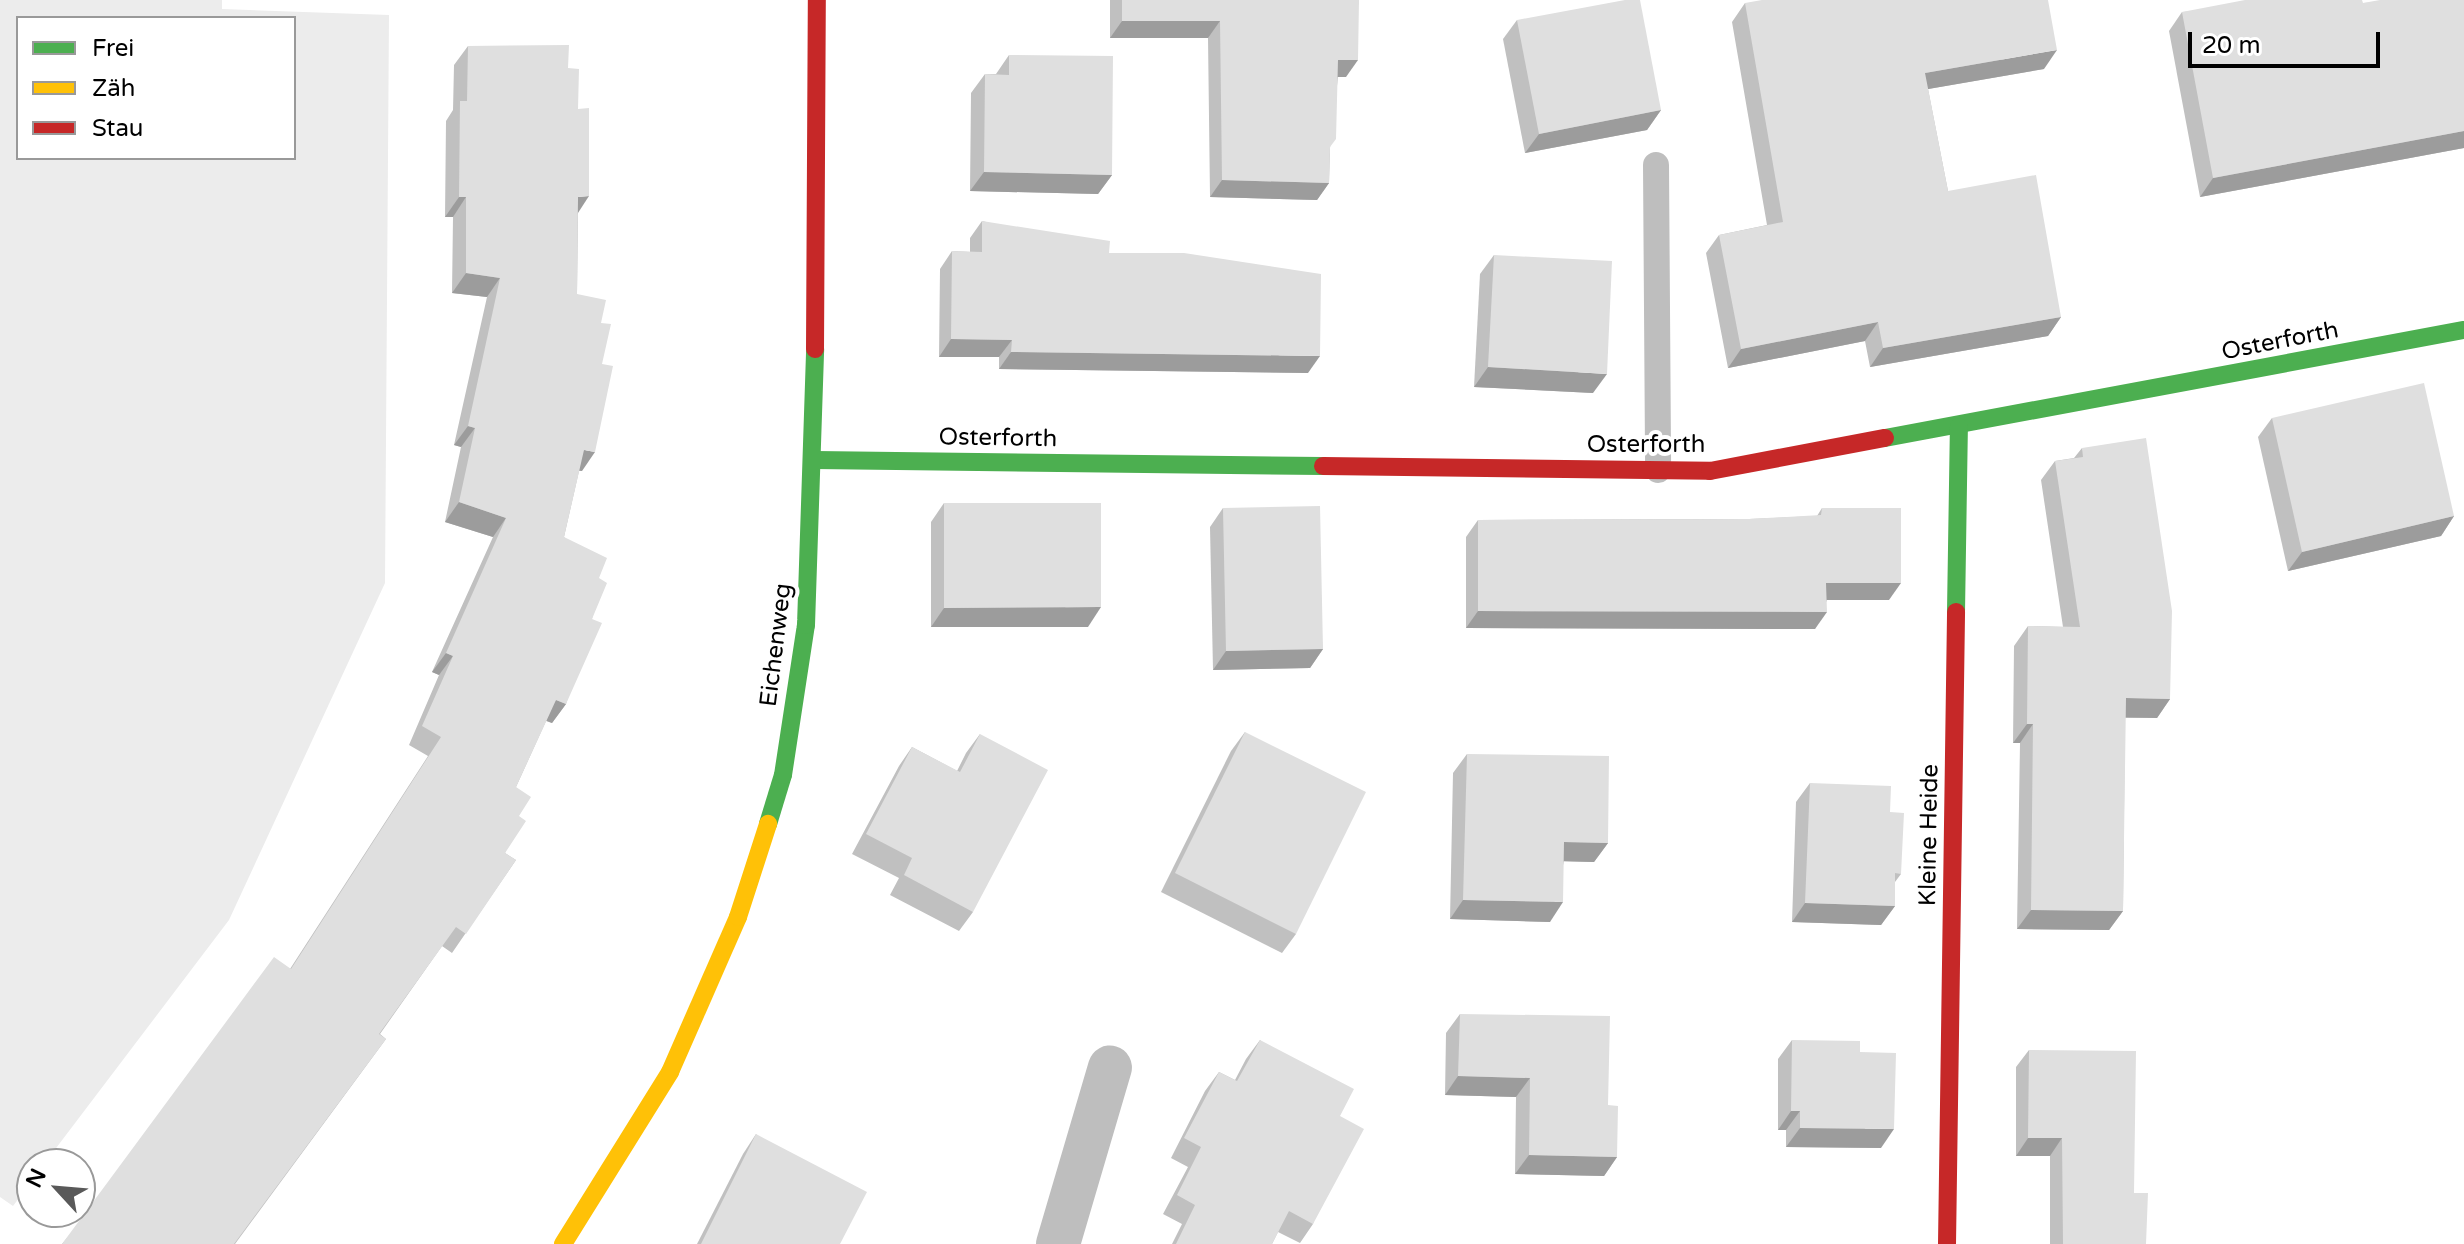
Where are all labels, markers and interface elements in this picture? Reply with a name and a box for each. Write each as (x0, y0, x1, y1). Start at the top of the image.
legend (16, 16, 296, 160)
scale bar (2192, 16, 2384, 66)
text: 20 m (2202, 31, 2260, 60)
text: Frei (92, 34, 134, 63)
text: Zäh (92, 74, 135, 103)
text: Stau (92, 114, 143, 143)
street label: Osterforth (2219, 316, 2341, 366)
street label: Osterforth (938, 423, 1058, 453)
street label: Osterforth (1587, 431, 1705, 459)
street label: Eichenweg (754, 582, 798, 708)
street label: Kleine Heide (1913, 764, 1945, 906)
north arrow (16, 1148, 96, 1228)
text: N (21, 1165, 52, 1192)

